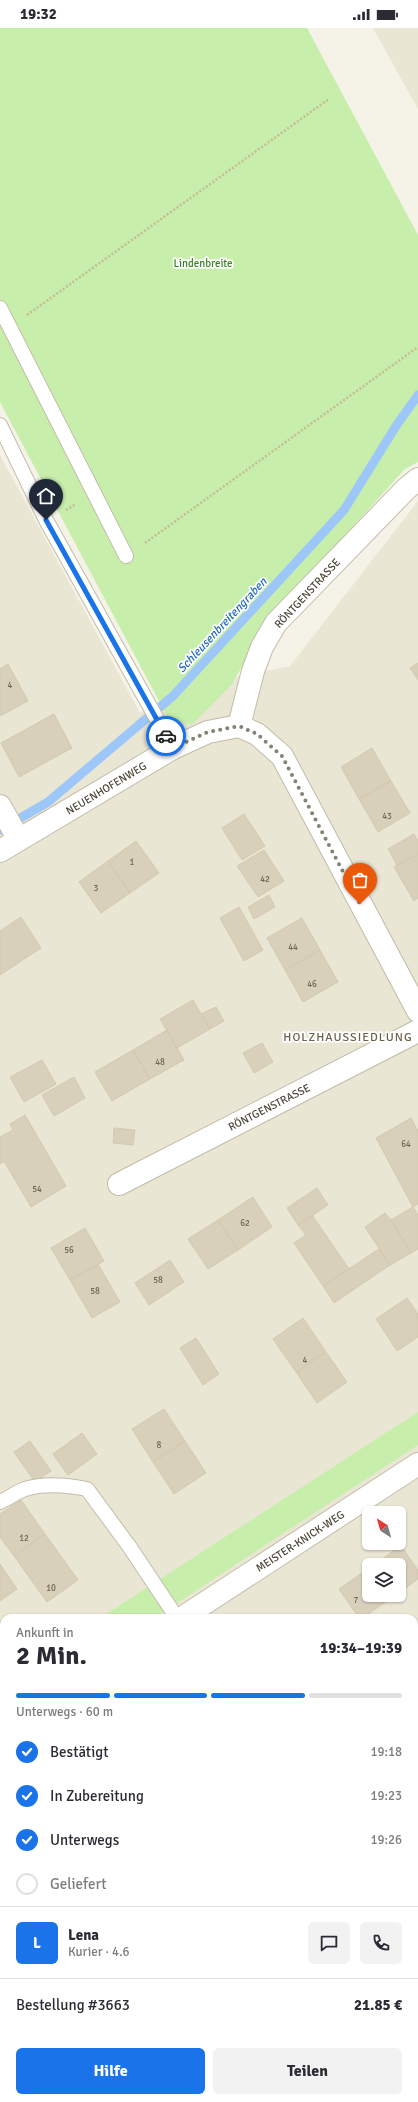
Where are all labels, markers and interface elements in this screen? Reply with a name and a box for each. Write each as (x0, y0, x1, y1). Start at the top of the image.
text: 19:32 (20, 5, 57, 23)
park label: Lindenbreite (173, 257, 233, 270)
pin (29, 479, 63, 520)
icon: home (35, 485, 57, 507)
street label: RÖNTGENSTRASSE (271, 555, 343, 631)
water label: Schleusenbreitengraben (174, 574, 271, 676)
house number: 4 (8, 680, 13, 691)
courier (146, 716, 186, 756)
icon: car (155, 725, 177, 747)
street label: NEUENHOFENWEG (64, 759, 149, 818)
house number: 43 (382, 811, 392, 822)
house number: 1 (130, 857, 135, 868)
pin (343, 863, 377, 904)
icon: bag (349, 869, 371, 891)
house number: 42 (260, 874, 270, 885)
house number: 3 (94, 883, 99, 894)
house number: 44 (288, 942, 298, 953)
house number: 46 (307, 979, 317, 990)
district label: HOLZHAUSSIEDLUNG (283, 1030, 413, 1045)
house number: 48 (155, 1057, 165, 1068)
street label: RÖNTGENSTRASSE (226, 1080, 312, 1134)
house number: 64 (401, 1139, 411, 1150)
house number: 54 (32, 1184, 42, 1195)
house number: 62 (240, 1218, 250, 1229)
house number: 56 (64, 1245, 74, 1256)
house number: 58 (153, 1275, 163, 1286)
house number: 58 (90, 1286, 100, 1297)
house number: 4 (303, 1355, 308, 1366)
house number: 8 (157, 1440, 162, 1451)
north arrow (362, 1506, 406, 1550)
map controls (362, 1506, 406, 1602)
street label: MEISTER-KNICK-WEG (254, 1508, 347, 1575)
house number: 12 (19, 1533, 29, 1544)
button: layers (362, 1558, 406, 1602)
house number: 10 (46, 1583, 56, 1594)
house number: 7 (354, 1595, 359, 1606)
text: Ankunft in (16, 1625, 74, 1641)
text: 19:34–19:39 (320, 1639, 402, 1657)
text: 2 Min. (16, 1640, 87, 1672)
text: Unterwegs · 60 m (16, 1704, 113, 1720)
icon: check (16, 1741, 38, 1763)
text: Bestätigt (50, 1743, 108, 1761)
text: 19:18 (370, 1744, 402, 1760)
icon: check (16, 1785, 38, 1807)
text: In Zubereitung (50, 1787, 144, 1805)
text: 19:23 (370, 1788, 402, 1804)
icon: check (16, 1829, 38, 1851)
text: Unterwegs (50, 1831, 119, 1849)
text: 19:26 (370, 1832, 402, 1848)
text: Geliefert (50, 1875, 107, 1893)
button: chat (308, 1922, 350, 1964)
button: phone (360, 1922, 402, 1964)
text: Lena (68, 1926, 99, 1944)
text: L (33, 1934, 41, 1952)
text: Kurier · 4.6 (68, 1944, 130, 1960)
text: Bestellung #3663 (16, 1996, 130, 2014)
text: 21.85 € (354, 1996, 402, 2014)
button: Hilfe (16, 2048, 205, 2094)
button: Teilen (213, 2048, 402, 2094)

